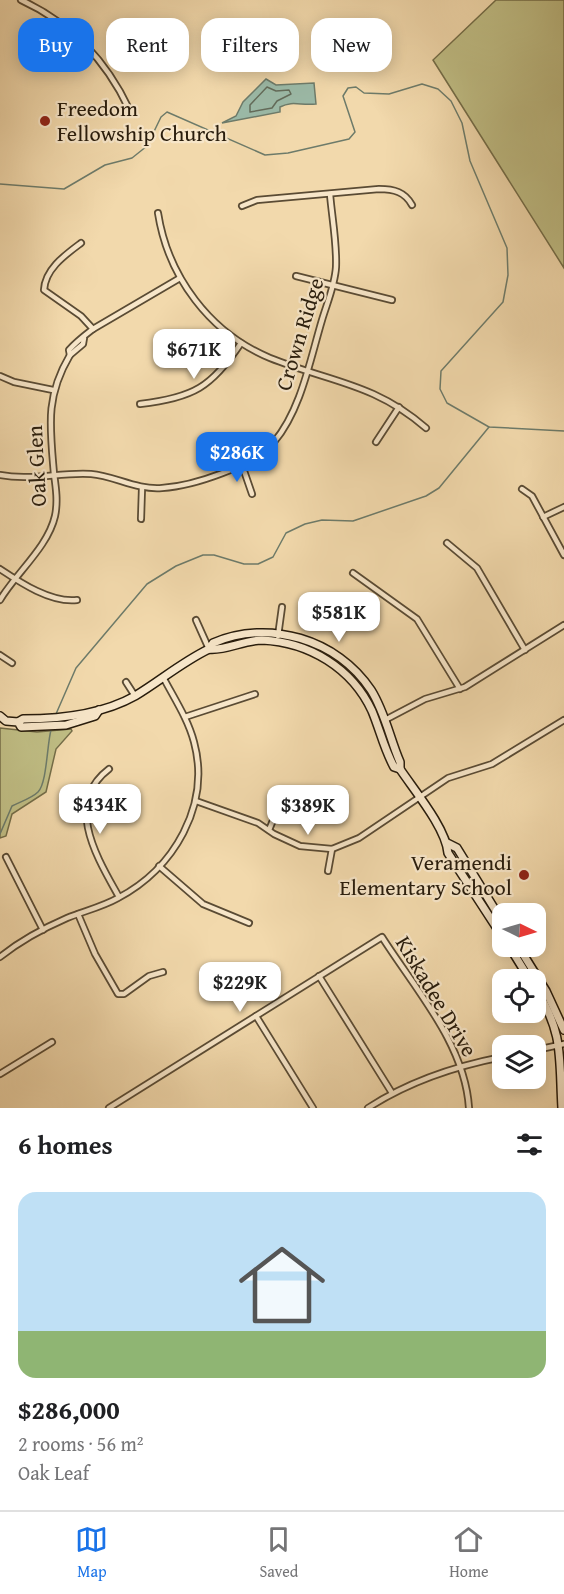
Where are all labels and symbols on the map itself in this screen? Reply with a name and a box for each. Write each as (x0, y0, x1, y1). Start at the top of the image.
place label: Freedom Fellowship Church (57, 92, 227, 149)
marker: Freedom Fellowship Church (38, 114, 52, 128)
street label: Crown Ridge (267, 274, 331, 394)
pin: $671K (152, 329, 236, 380)
street label: Oak Glen (18, 424, 54, 508)
pin: $286K (195, 432, 279, 483)
pin: $581K (297, 592, 381, 643)
pin: $434K (58, 784, 142, 835)
pin: $389K (266, 785, 350, 836)
place label: Veramendi Elementary School (340, 846, 512, 903)
marker: Veramendi Elementary School (517, 868, 531, 882)
north arrow (492, 903, 546, 957)
street label: Kiskadee Drive (388, 929, 486, 1063)
pin: $229K (198, 962, 282, 1013)

